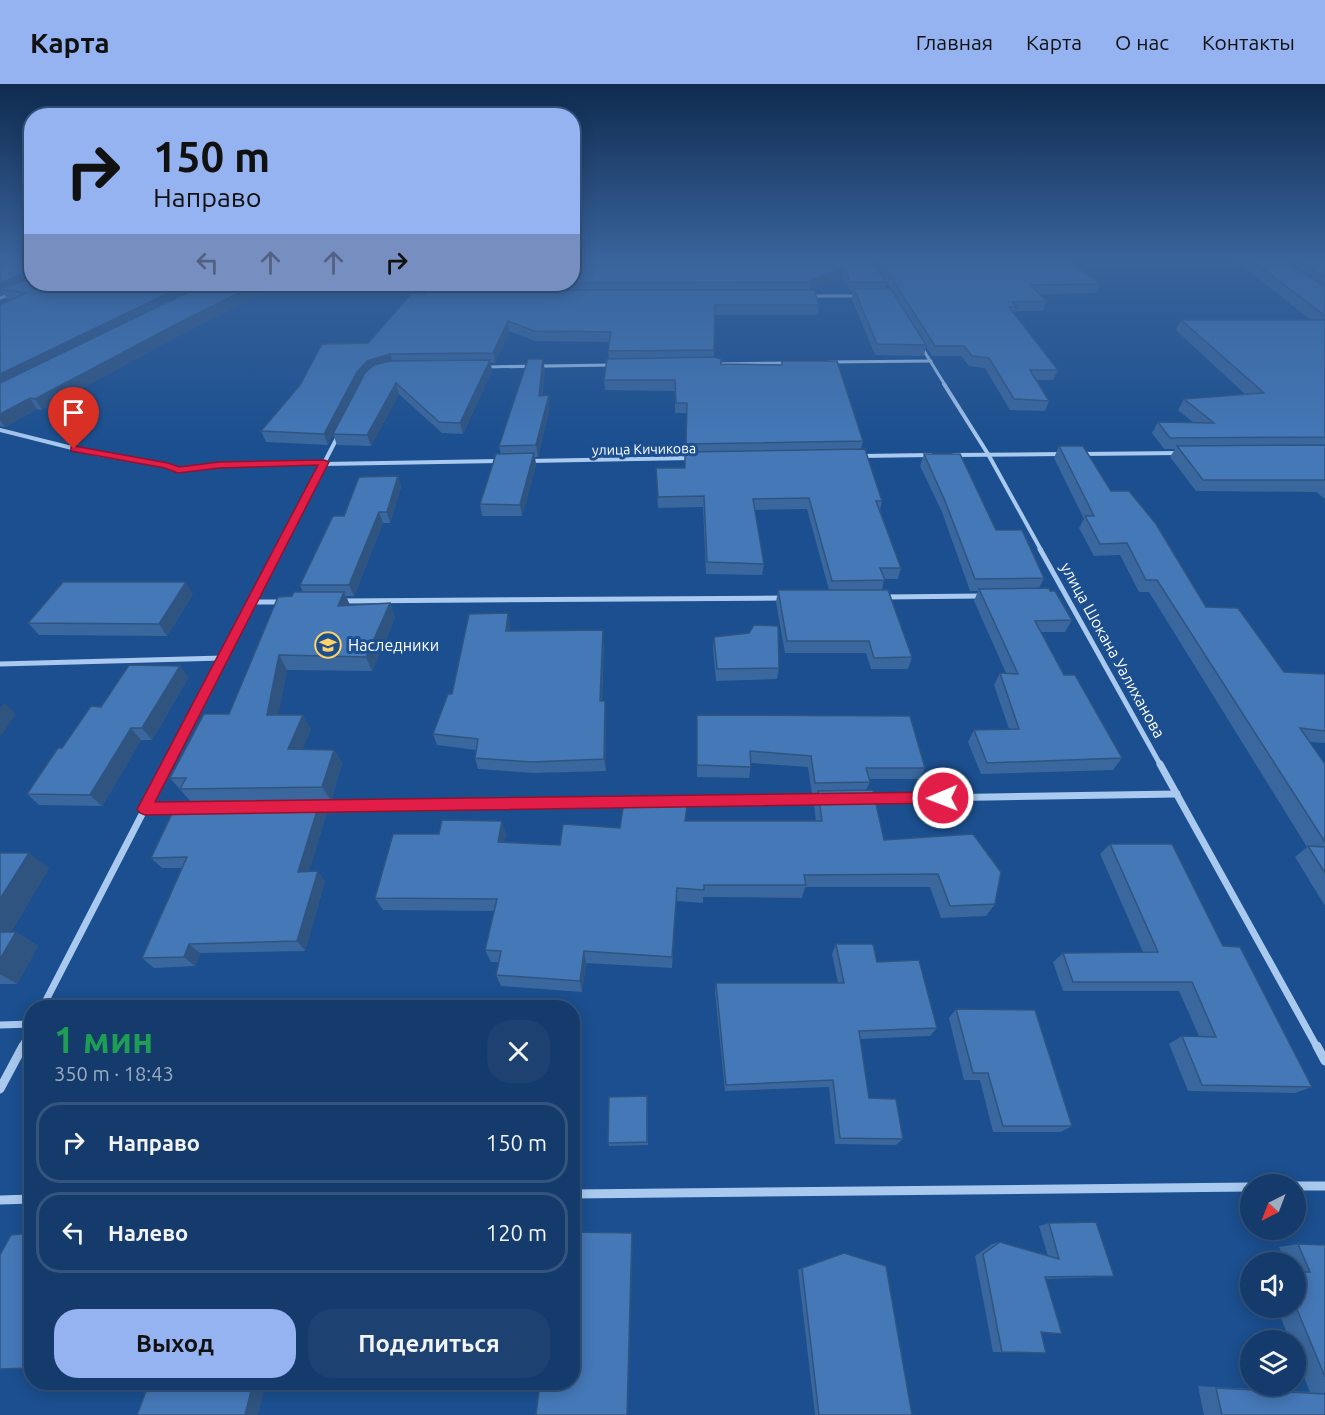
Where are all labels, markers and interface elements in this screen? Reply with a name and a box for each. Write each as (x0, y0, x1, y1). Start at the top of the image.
text: Карта (30, 27, 110, 58)
text: Главная (916, 30, 993, 54)
text: Карта (1026, 30, 1082, 54)
text: О нас (1115, 30, 1169, 54)
text: Контакты (1202, 30, 1295, 54)
icon: right (54, 132, 132, 210)
text: 150 m (153, 133, 270, 180)
text: Направо (153, 182, 262, 212)
icon: left (191, 246, 224, 279)
icon: ahead (254, 246, 287, 279)
icon: ahead (317, 246, 350, 279)
icon: right (380, 246, 413, 279)
pin (48, 387, 99, 449)
icon: arrive (57, 396, 90, 429)
street label: улица Кичикова (592, 440, 696, 458)
street label: улица Шокана Уалиханова (1057, 559, 1169, 741)
school or university icon: Наследники (313, 630, 343, 660)
place label: Наследники (348, 636, 439, 654)
position arrow (911, 766, 975, 830)
text: 1 мин (54, 1019, 153, 1060)
button: close (487, 1020, 550, 1083)
text: 350 m · 18:43 (54, 1062, 174, 1085)
icon: right (57, 1126, 90, 1159)
text: Направо (108, 1130, 200, 1155)
text: 150 m (486, 1130, 547, 1155)
north arrow (1240, 1174, 1306, 1240)
map controls (1240, 1174, 1306, 1396)
icon: left (57, 1216, 90, 1249)
text: Налево (108, 1220, 188, 1245)
text: 120 m (486, 1220, 547, 1245)
button: sound (1240, 1252, 1306, 1318)
button: Выход (54, 1309, 296, 1378)
button: Поделиться (308, 1309, 550, 1378)
button: layers (1240, 1330, 1306, 1396)

